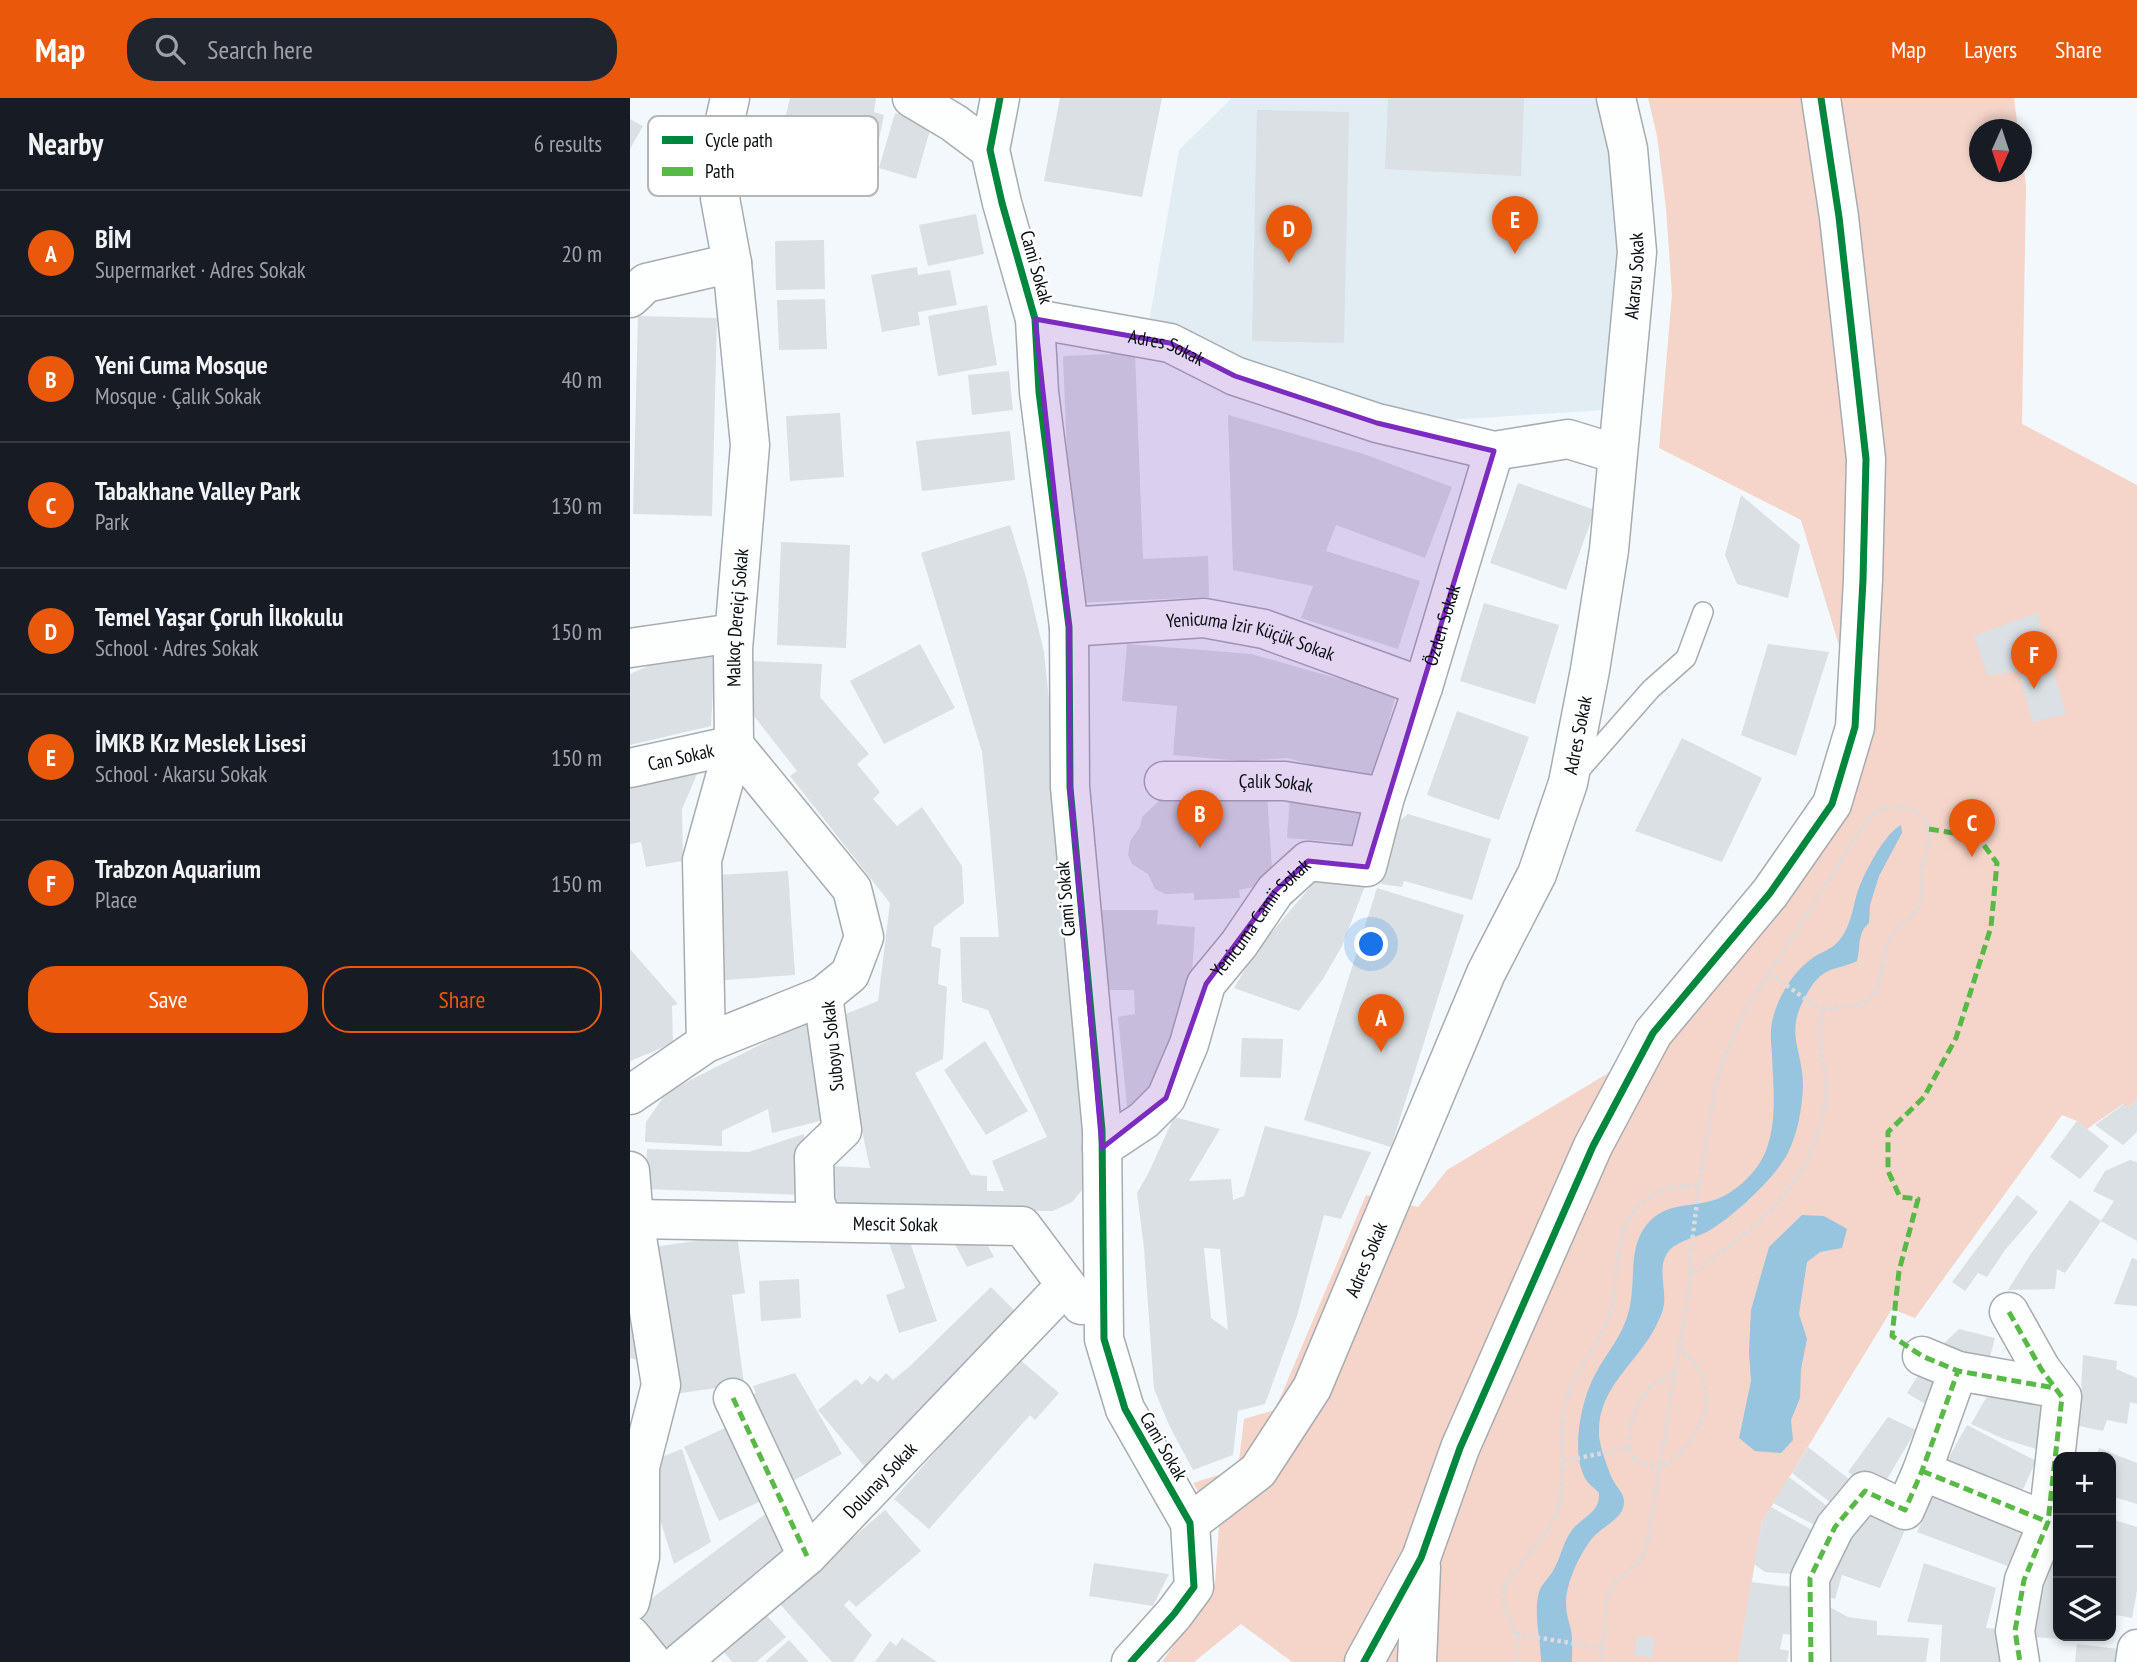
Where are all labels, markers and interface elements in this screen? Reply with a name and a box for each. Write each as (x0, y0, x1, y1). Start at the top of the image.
search box (127, 18, 617, 81)
text: Map (35, 28, 85, 71)
icon: search (151, 30, 189, 68)
text: Search here (207, 33, 313, 66)
text: Map (1891, 34, 1926, 65)
text: Layers (1964, 34, 2017, 65)
text: Share (2055, 34, 2102, 65)
legend (648, 116, 878, 196)
north arrow (1969, 119, 2032, 182)
text: Nearby (28, 124, 103, 163)
text: Cycle path (705, 128, 773, 152)
text: 6 results (534, 129, 602, 158)
text: Path (705, 159, 734, 183)
pin: E (1492, 196, 1538, 254)
pin: D (1266, 205, 1312, 263)
text: BİM (95, 222, 131, 255)
street label: Cami Sokak (1015, 228, 1059, 307)
street label: Akarsu Sokak (1619, 231, 1649, 320)
text: A (45, 239, 57, 268)
text: 20 m (561, 239, 602, 268)
text: Supermarket · Adres Sokak (95, 255, 306, 284)
street label: Adres Sokak (1127, 324, 1210, 371)
text: Yeni Cuma Mosque (95, 348, 268, 381)
text: B (45, 365, 57, 394)
text: 40 m (561, 365, 602, 394)
text: Mosque · Çalık Sokak (95, 381, 261, 410)
text: Tabakhane Valley Park (95, 474, 301, 507)
text: C (46, 491, 56, 520)
text: 130 m (551, 491, 602, 520)
text: Park (95, 507, 129, 536)
street label: Malkoç Dereiçi Sokak (721, 547, 753, 687)
street label: Özden Sokak (1418, 581, 1465, 669)
text: Temel Yaşar Çoruh İlkokulu (95, 600, 343, 633)
street label: Yenicuma İzir Küçük Sokak (1165, 606, 1339, 666)
text: D (45, 617, 57, 646)
text: 150 m (551, 617, 602, 646)
pin: F (2011, 631, 2057, 689)
text: School · Adres Sokak (95, 633, 259, 662)
street label: Adres Sokak (1558, 693, 1597, 776)
text: İMKB Kız Meslek Lisesi (95, 726, 306, 759)
street label: Can Sokak (645, 738, 717, 776)
text: E (46, 743, 56, 772)
text: 150 m (551, 743, 602, 772)
text: School · Akarsu Sokak (95, 759, 267, 788)
street label: Çalık Sokak (1239, 769, 1315, 797)
pin: B (1177, 790, 1223, 848)
pin: C (1949, 799, 1995, 857)
text: Trabzon Aquarium (95, 852, 261, 885)
street label: Yenicuma Camii Sokak (1205, 852, 1316, 981)
street label: Cami Sokak (1050, 860, 1080, 938)
text: F (46, 869, 56, 898)
text: 150 m (551, 869, 602, 898)
text: Place (95, 885, 137, 914)
your location (1354, 927, 1388, 961)
button: Save (28, 966, 308, 1033)
button: Share (322, 966, 602, 1033)
pin: A (1358, 994, 1404, 1052)
street label: Suboyu Sokak (815, 999, 849, 1092)
street label: Mescit Sokak (853, 1211, 939, 1236)
street label: Adres Sokak (1339, 1218, 1393, 1301)
street label: Cami Sokak (1135, 1407, 1194, 1485)
street label: Dolunay Sokak (838, 1436, 922, 1523)
map controls (2053, 1452, 2116, 1641)
button: + (2053, 1452, 2116, 1515)
button: − (2053, 1515, 2116, 1578)
button: layers (2053, 1578, 2116, 1641)

